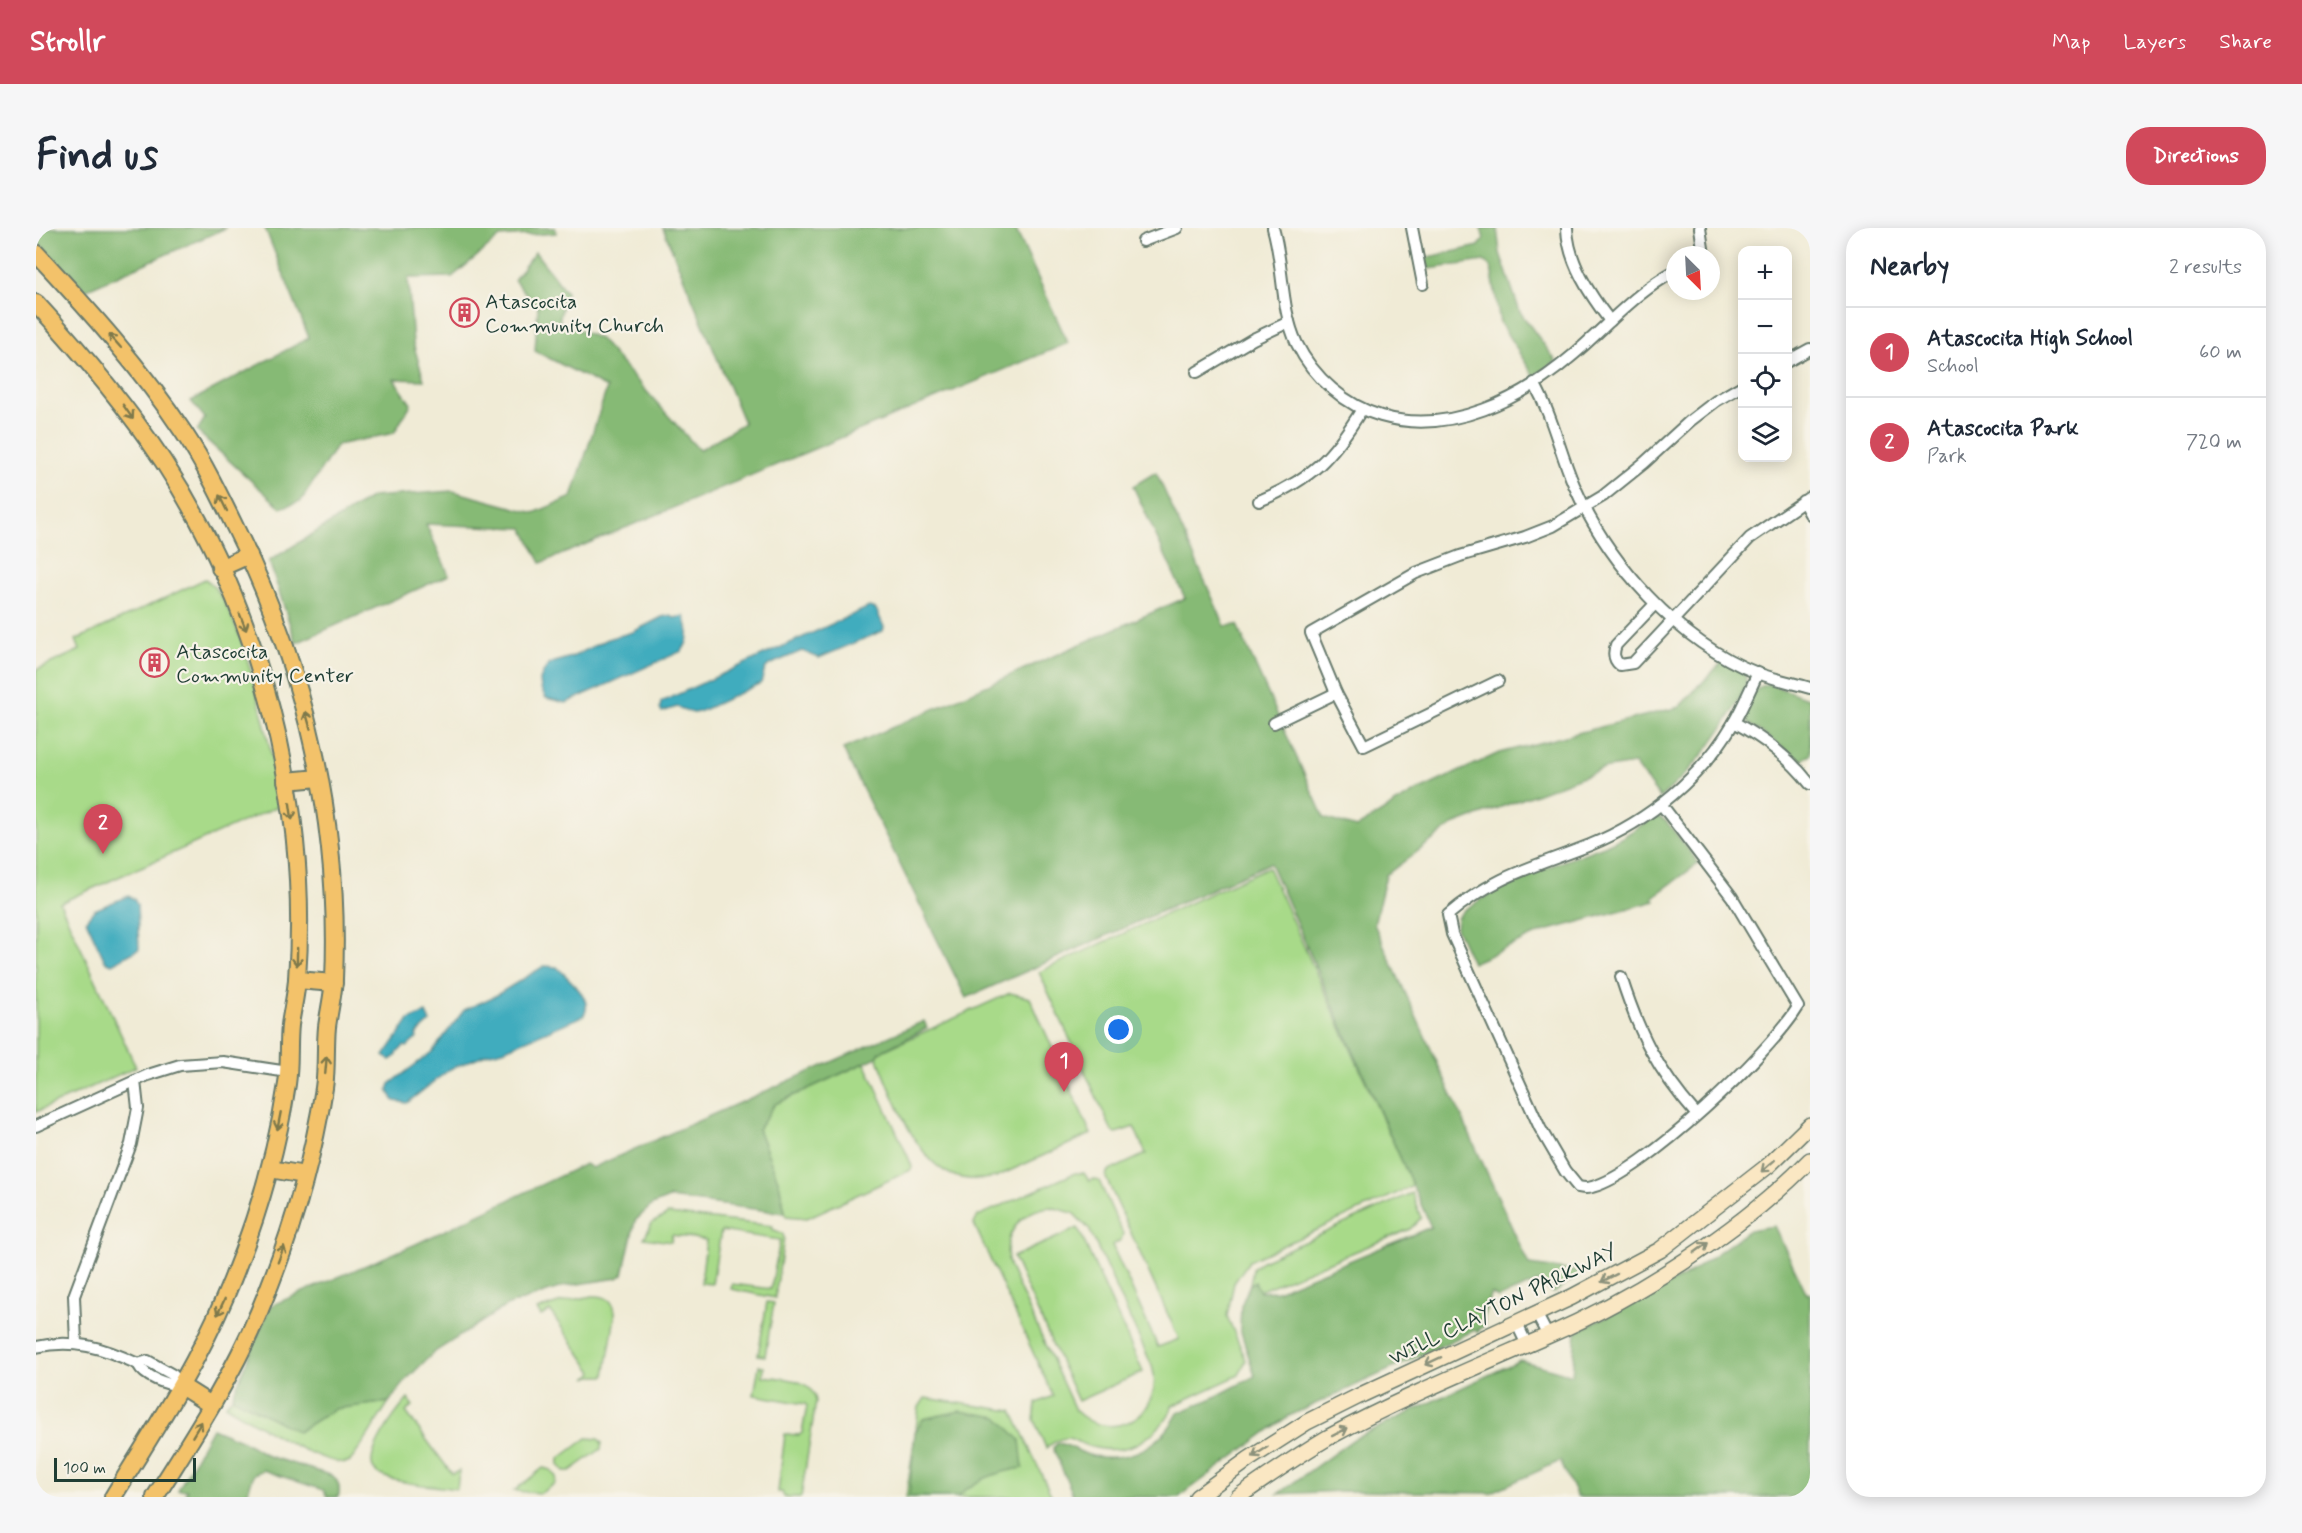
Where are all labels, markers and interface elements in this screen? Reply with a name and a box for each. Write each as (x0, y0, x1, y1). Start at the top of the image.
text: Strollr (30, 24, 105, 61)
text: Map (2052, 28, 2090, 56)
text: Layers (2123, 28, 2186, 56)
text: Share (2219, 28, 2272, 56)
button: Directions (2126, 127, 2266, 185)
text: Find us (36, 129, 158, 184)
north arrow (1666, 246, 1720, 300)
map controls (1738, 246, 1792, 462)
button: + (1738, 246, 1792, 300)
text: Nearby (1870, 250, 1949, 284)
text: 2 results (2169, 254, 2242, 281)
place label: Atascocita Community Church (485, 288, 664, 340)
building icon: Atascocita Community Church (448, 297, 480, 329)
button: − (1738, 300, 1792, 354)
text: Atascocita High School (1927, 325, 2133, 353)
one-way arrow (108, 333, 122, 348)
text: 1 (1885, 339, 1894, 366)
text: 60 m (2199, 339, 2242, 366)
text: School (1927, 353, 1979, 380)
button: locate (1738, 354, 1792, 408)
one-way arrow (122, 403, 134, 419)
button: layers (1738, 408, 1792, 462)
text: Atascocita Park (1927, 415, 2079, 443)
text: 2 (1885, 429, 1894, 456)
text: 720 m (2186, 429, 2242, 456)
text: Park (1927, 443, 1967, 470)
one-way arrow (217, 494, 228, 512)
one-way arrow (238, 612, 249, 631)
place label: Atascocita Community Center (176, 638, 354, 690)
building icon: Atascocita Community Center (139, 647, 171, 679)
one-way arrow (302, 711, 313, 730)
one-way arrow (285, 800, 296, 820)
pin: 2 (84, 804, 122, 854)
one-way arrow (291, 946, 303, 966)
your location (1104, 1015, 1133, 1044)
pin: 1 (1044, 1042, 1084, 1092)
one-way arrow (321, 1055, 332, 1075)
one-way arrow (273, 1111, 284, 1130)
one-way arrow (1760, 1159, 1776, 1172)
street label: WILL CLAYTON PARKWAY (1385, 1237, 1622, 1372)
one-way arrow (1692, 1242, 1708, 1255)
one-way arrow (277, 1245, 288, 1264)
one-way arrow (1600, 1272, 1618, 1284)
one-way arrow (214, 1297, 226, 1315)
one-way arrow (1424, 1356, 1442, 1367)
one-way arrow (191, 1421, 203, 1438)
one-way arrow (1331, 1425, 1349, 1437)
one-way arrow (1252, 1445, 1269, 1458)
scale bar (54, 1455, 196, 1482)
text: 100 m (63, 1458, 106, 1479)

